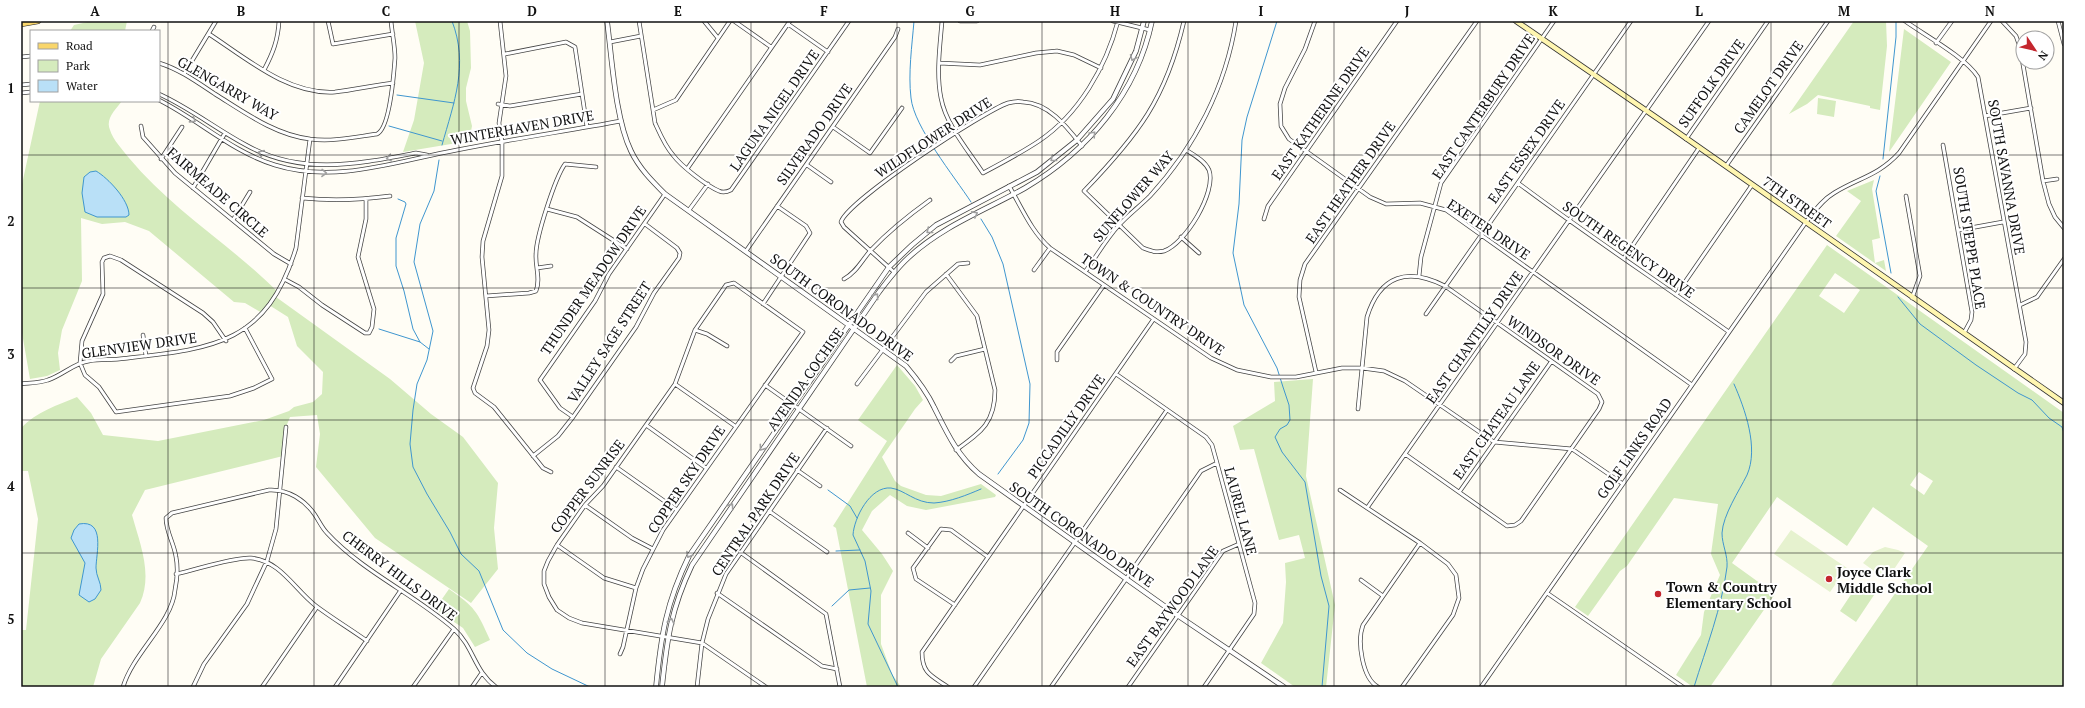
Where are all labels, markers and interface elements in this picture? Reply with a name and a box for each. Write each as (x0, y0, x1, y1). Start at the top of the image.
text: A (90, 2, 100, 20)
text: B (237, 2, 245, 20)
text: C (382, 2, 390, 20)
text: D (527, 2, 537, 20)
text: E (674, 2, 682, 20)
text: F (820, 2, 828, 20)
text: G (965, 2, 975, 20)
text: H (1110, 2, 1120, 20)
text: I (1259, 2, 1264, 20)
text: J (1405, 2, 1410, 20)
text: K (1548, 2, 1558, 20)
text: L (1695, 2, 1703, 20)
text: M (1838, 2, 1850, 20)
text: N (1985, 2, 1995, 20)
legend (30, 30, 160, 102)
street label: EAST CANTERBURY DRIVE (1427, 30, 1539, 182)
north arrow (2015, 30, 2055, 70)
street label: SUFFOLK DRIVE (1673, 35, 1749, 131)
street label: CAMELOT DRIVE (1729, 37, 1807, 137)
text: Road (66, 38, 93, 53)
street label: EAST KATHERINE DRIVE (1267, 43, 1373, 183)
street label: LAGUNA NIGEL DRIVE (725, 46, 823, 174)
text: N (2035, 48, 2051, 64)
street label: GLENGARRY WAY (174, 51, 283, 125)
one-way arrow (1129, 55, 1137, 62)
text: Park (66, 58, 91, 73)
text: Water (66, 78, 98, 93)
text: 1 (7, 79, 15, 97)
street label: SILVERADO DRIVE (772, 79, 856, 189)
street label: WILDFLOWER DRIVE (871, 92, 995, 182)
street label: EAST ESSEX DRIVE (1483, 95, 1569, 207)
street label: SOUTH SAVANNA DRIVE (1984, 98, 2030, 256)
street label: WINTERHAVEN DRIVE (449, 105, 595, 149)
one-way arrow (188, 115, 195, 122)
street label: EAST HEATHER DRIVE (1301, 117, 1399, 247)
one-way arrow (1089, 131, 1096, 139)
street label: FAIRMEADE CIRCLE (163, 143, 273, 241)
street label: SUNFLOWER WAY (1088, 146, 1178, 246)
one-way arrow (258, 149, 265, 157)
one-way arrow (386, 153, 392, 162)
one-way arrow (1051, 154, 1058, 161)
street label: SOUTH STEPPE PLACE (1949, 165, 1991, 311)
one-way arrow (321, 169, 327, 177)
street label: 7TH STREET (1759, 171, 1835, 233)
street label: EXETER DRIVE (1444, 194, 1534, 264)
street label: SOUTH REGENCY DRIVE (1559, 196, 1699, 302)
street label: THUNDER MEADOW DRIVE (536, 202, 650, 358)
one-way arrow (971, 211, 978, 219)
text: 2 (7, 212, 15, 230)
one-way arrow (927, 226, 934, 233)
street label: SOUTH CORONADO DRIVE (767, 249, 917, 365)
street label: TOWN & COUNTRY DRIVE (1077, 249, 1229, 359)
street label: EAST CHANTILLY DRIVE (1421, 267, 1527, 407)
street label: VALLEY SAGE STREET (563, 277, 656, 406)
one-way arrow (871, 293, 879, 300)
street label: WINDSOR DRIVE (1504, 311, 1604, 389)
street label: AVENIDA COCHISE (762, 324, 848, 434)
street label: GLENVIEW DRIVE (80, 327, 198, 363)
text: 3 (7, 345, 15, 363)
street label: EAST CHATEAU LANE (1448, 357, 1544, 483)
street label: PICCADILLY DRIVE (1023, 370, 1109, 482)
street label: GOLF LINKS ROAD (1592, 394, 1676, 502)
street label: COPPER SKY DRIVE (643, 421, 729, 537)
street label: COPPER SUNRISE (545, 435, 629, 537)
one-way arrow (759, 444, 767, 451)
street label: CENTRAL PARK DRIVE (706, 448, 804, 580)
street label: LAUREL LANE (1220, 465, 1262, 557)
text: 4 (7, 477, 15, 495)
street label: SOUTH CORONADO DRIVE (1006, 477, 1158, 591)
one-way arrow (726, 504, 733, 511)
street label: CHERRY HILLS DRIVE (339, 525, 461, 625)
street label: EAST BAYWOOD LANE (1122, 542, 1222, 670)
one-way arrow (687, 551, 694, 559)
place label: Joyce Clark Middle School (1837, 562, 1933, 597)
marker: Joyce Clark Middle School (1824, 574, 1834, 584)
place label: Town & Country Elementary School (1666, 577, 1792, 612)
marker: Town & Country Elementary School (1653, 589, 1663, 599)
text: 5 (7, 610, 15, 628)
one-way arrow (666, 617, 675, 624)

